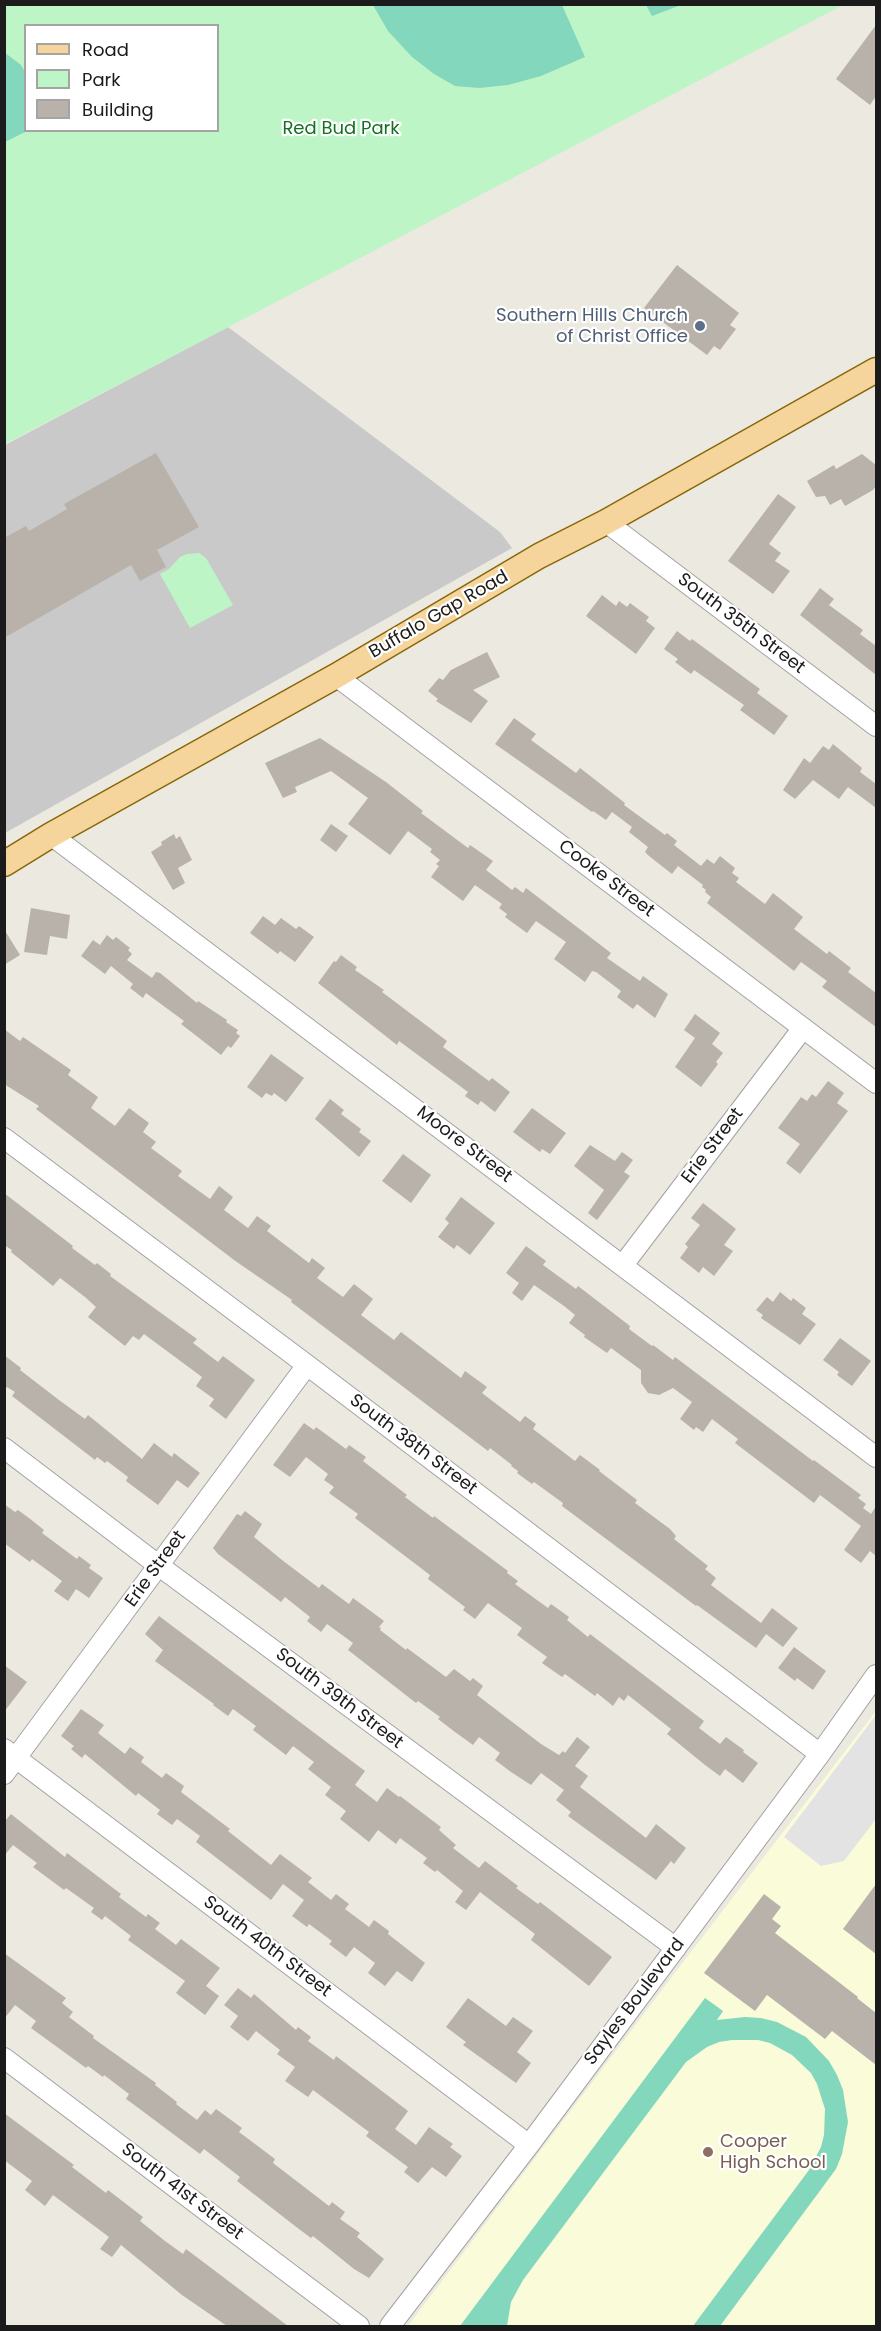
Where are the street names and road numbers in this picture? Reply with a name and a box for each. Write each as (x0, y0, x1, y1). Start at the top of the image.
street label: Buffalo Gap Road (366, 566, 512, 664)
street label: South 35th Street (673, 569, 809, 679)
street label: Cooke Street (554, 836, 658, 922)
street label: Moore Street (412, 1102, 516, 1188)
street label: Erie Street (678, 1104, 748, 1188)
street label: South 38th Street (345, 1390, 481, 1500)
street label: Erie Street (121, 1527, 191, 1611)
street label: South 39th Street (271, 1644, 407, 1754)
street label: South 40th Street (199, 1892, 335, 2002)
street label: Sayles Boulevard (580, 1934, 690, 2070)
street label: South 41st Street (117, 2139, 247, 2245)

